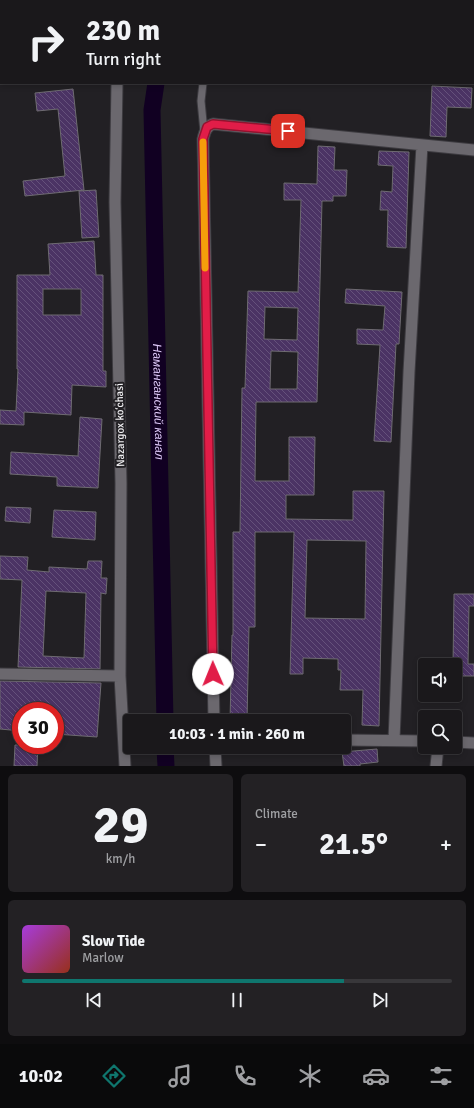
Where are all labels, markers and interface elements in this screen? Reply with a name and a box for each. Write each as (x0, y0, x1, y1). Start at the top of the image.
text: 230 m (86, 14, 160, 48)
icon: right (20, 16, 72, 68)
text: Turn right (86, 48, 161, 70)
pin (271, 114, 305, 148)
icon: arrive (277, 120, 299, 142)
water label: Наманганский канал (149, 344, 167, 460)
street label: Nazargox koʻchasi (113, 383, 127, 467)
position arrow (192, 653, 234, 695)
map controls (418, 658, 462, 754)
button: sound (418, 658, 462, 702)
speed limit sign: 30 (12, 702, 64, 754)
button: search (418, 710, 462, 754)
text: 10:03 · 1 min · 260 m (169, 725, 305, 743)
text: 29 (92, 793, 149, 857)
text: Climate (255, 806, 298, 822)
text: 21.5° (319, 826, 388, 863)
text: − (255, 831, 267, 858)
text: + (440, 831, 452, 858)
text: km/h (106, 851, 135, 867)
text: Slow Tide (82, 932, 145, 950)
text: Marlow (82, 950, 124, 966)
icon: previous (83, 989, 105, 1011)
icon: pause (226, 989, 248, 1011)
icon: next (369, 989, 391, 1011)
icon: directions (100, 1062, 128, 1090)
icon: music (166, 1062, 194, 1090)
icon: phone (231, 1062, 259, 1090)
icon: climate (296, 1062, 324, 1090)
icon: car (362, 1062, 390, 1090)
icon: filters (427, 1062, 455, 1090)
text: 10:02 (19, 1065, 63, 1087)

